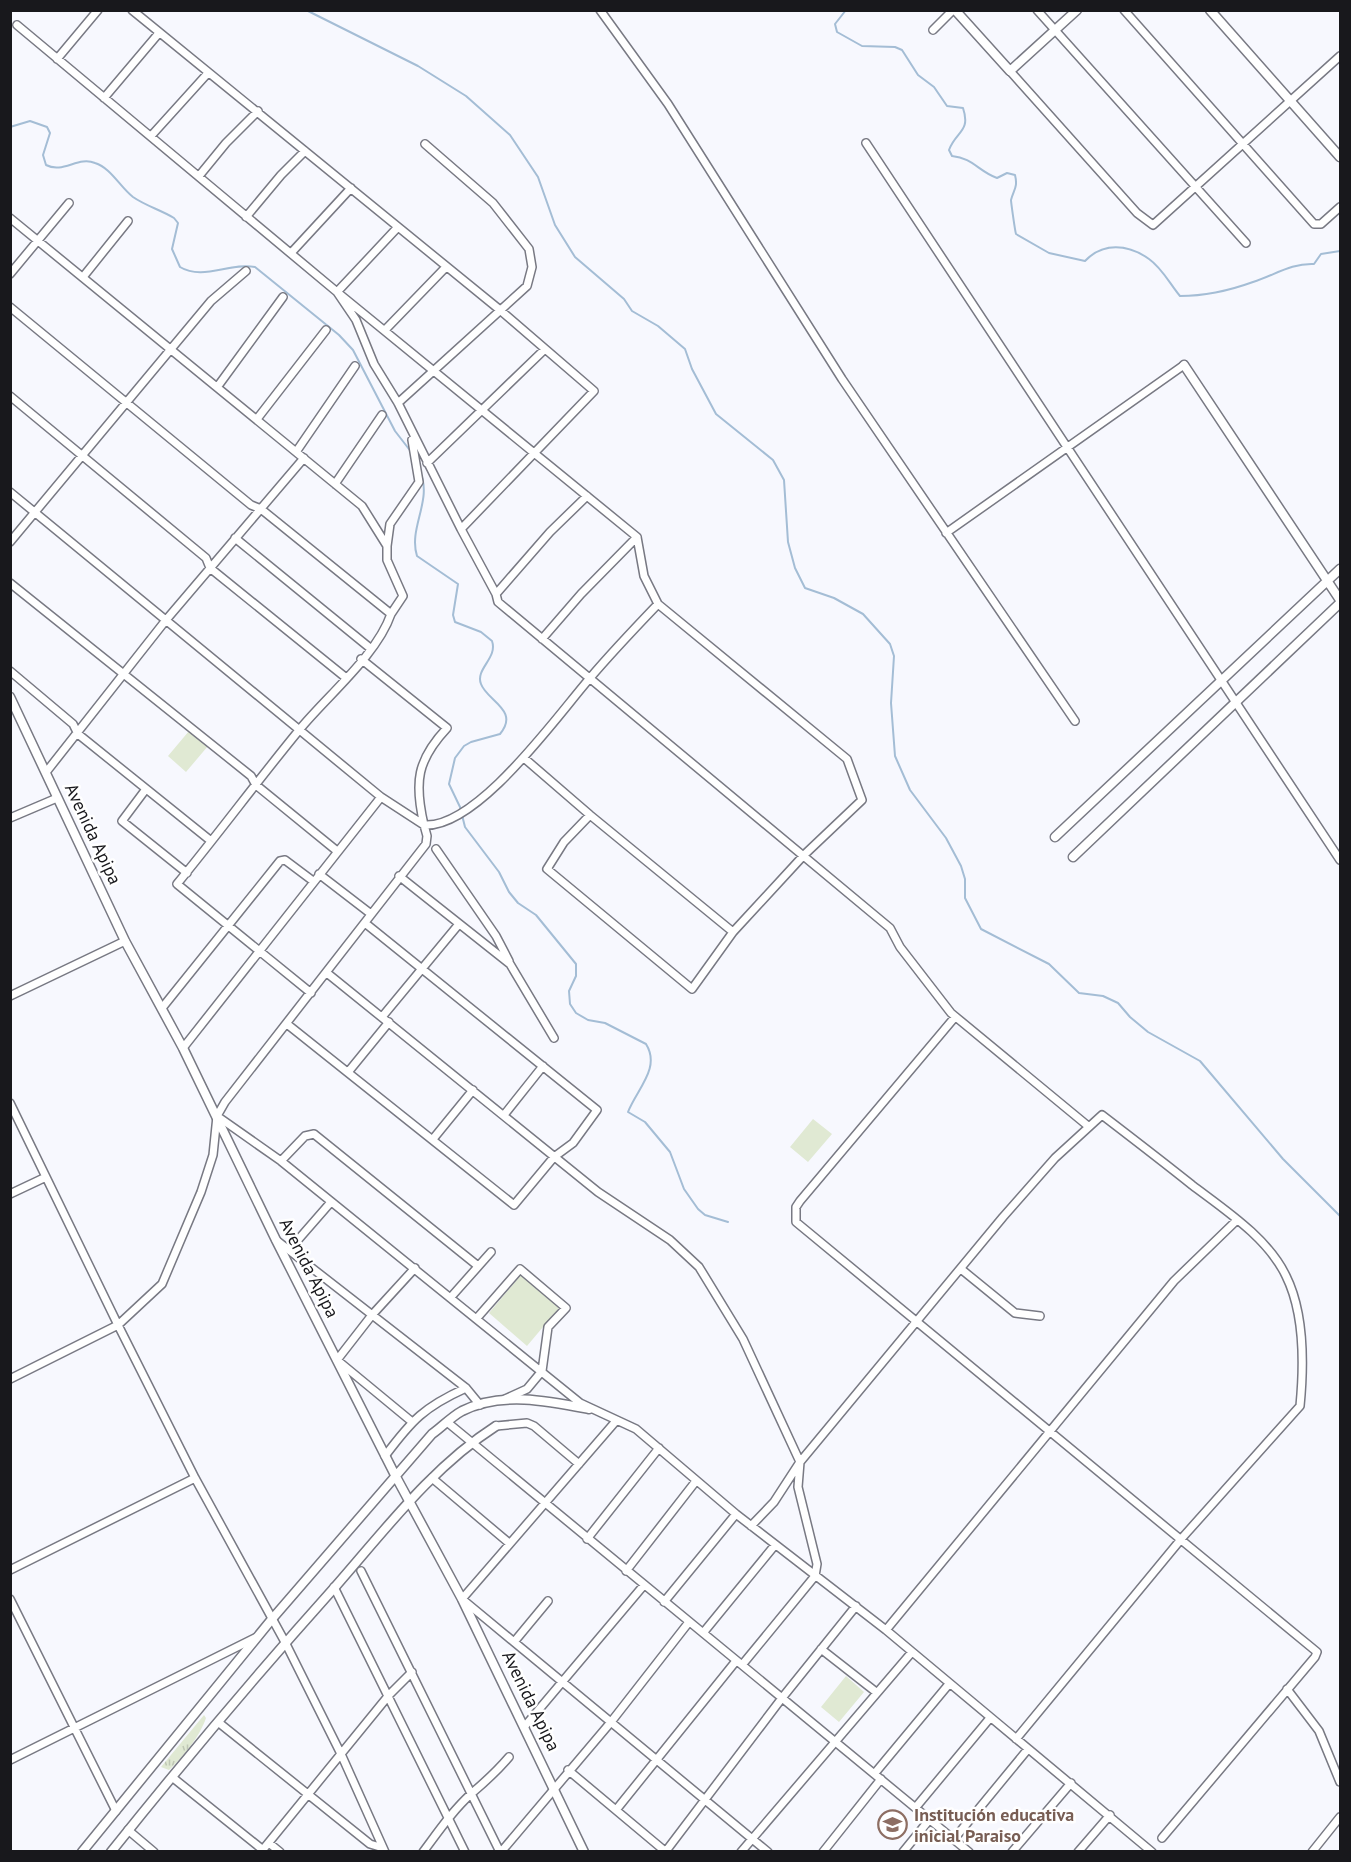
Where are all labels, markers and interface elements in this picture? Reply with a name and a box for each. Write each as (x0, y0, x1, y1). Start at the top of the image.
street label: Avenida Apipa (60, 780, 127, 888)
street label: Avenida Apipa (275, 1214, 344, 1321)
street label: Avenida Apipa (497, 1647, 566, 1755)
place label: Institución educativa inicial Paraiso (914, 1803, 1074, 1847)
school or university icon: Institución educativa inicial Paraiso (877, 1809, 909, 1841)

